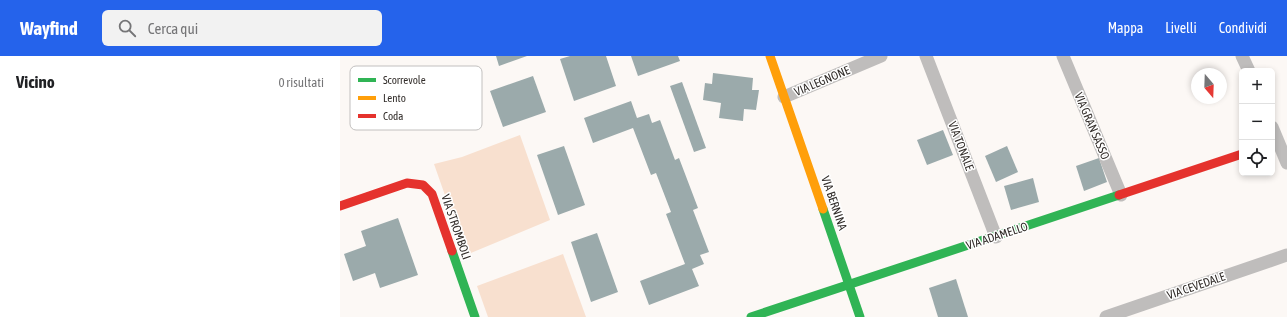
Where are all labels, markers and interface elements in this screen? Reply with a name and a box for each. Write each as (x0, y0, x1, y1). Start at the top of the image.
search box (102, 10, 382, 46)
text: Wayfind (20, 17, 78, 39)
icon: search (116, 17, 138, 39)
text: Cerca qui (148, 20, 198, 37)
text: Mappa (1108, 20, 1143, 36)
text: Livelli (1165, 20, 1197, 36)
text: Condividi (1219, 20, 1267, 36)
street label: VIA LEGNONE (792, 63, 852, 99)
legend (350, 66, 482, 130)
north arrow (1191, 68, 1227, 104)
map controls (1239, 68, 1275, 176)
button: + (1239, 68, 1275, 104)
text: Vicino (16, 72, 55, 92)
text: Scorrevole (383, 74, 426, 86)
text: 0 risultati (278, 75, 324, 90)
street label: VIA GRAN SASSO (1072, 90, 1112, 162)
text: Lento (383, 92, 406, 104)
button: − (1239, 104, 1275, 140)
text: Coda (383, 110, 403, 122)
street label: VIA TONALE (945, 120, 977, 172)
button: locate (1239, 140, 1275, 176)
street label: VIA BERNINA (818, 174, 850, 232)
street label: VIA STROMBOLI (438, 193, 474, 261)
street label: VIA ADAMELLO (964, 219, 1030, 253)
street label: VIA CEVEDALE (1165, 270, 1227, 302)

